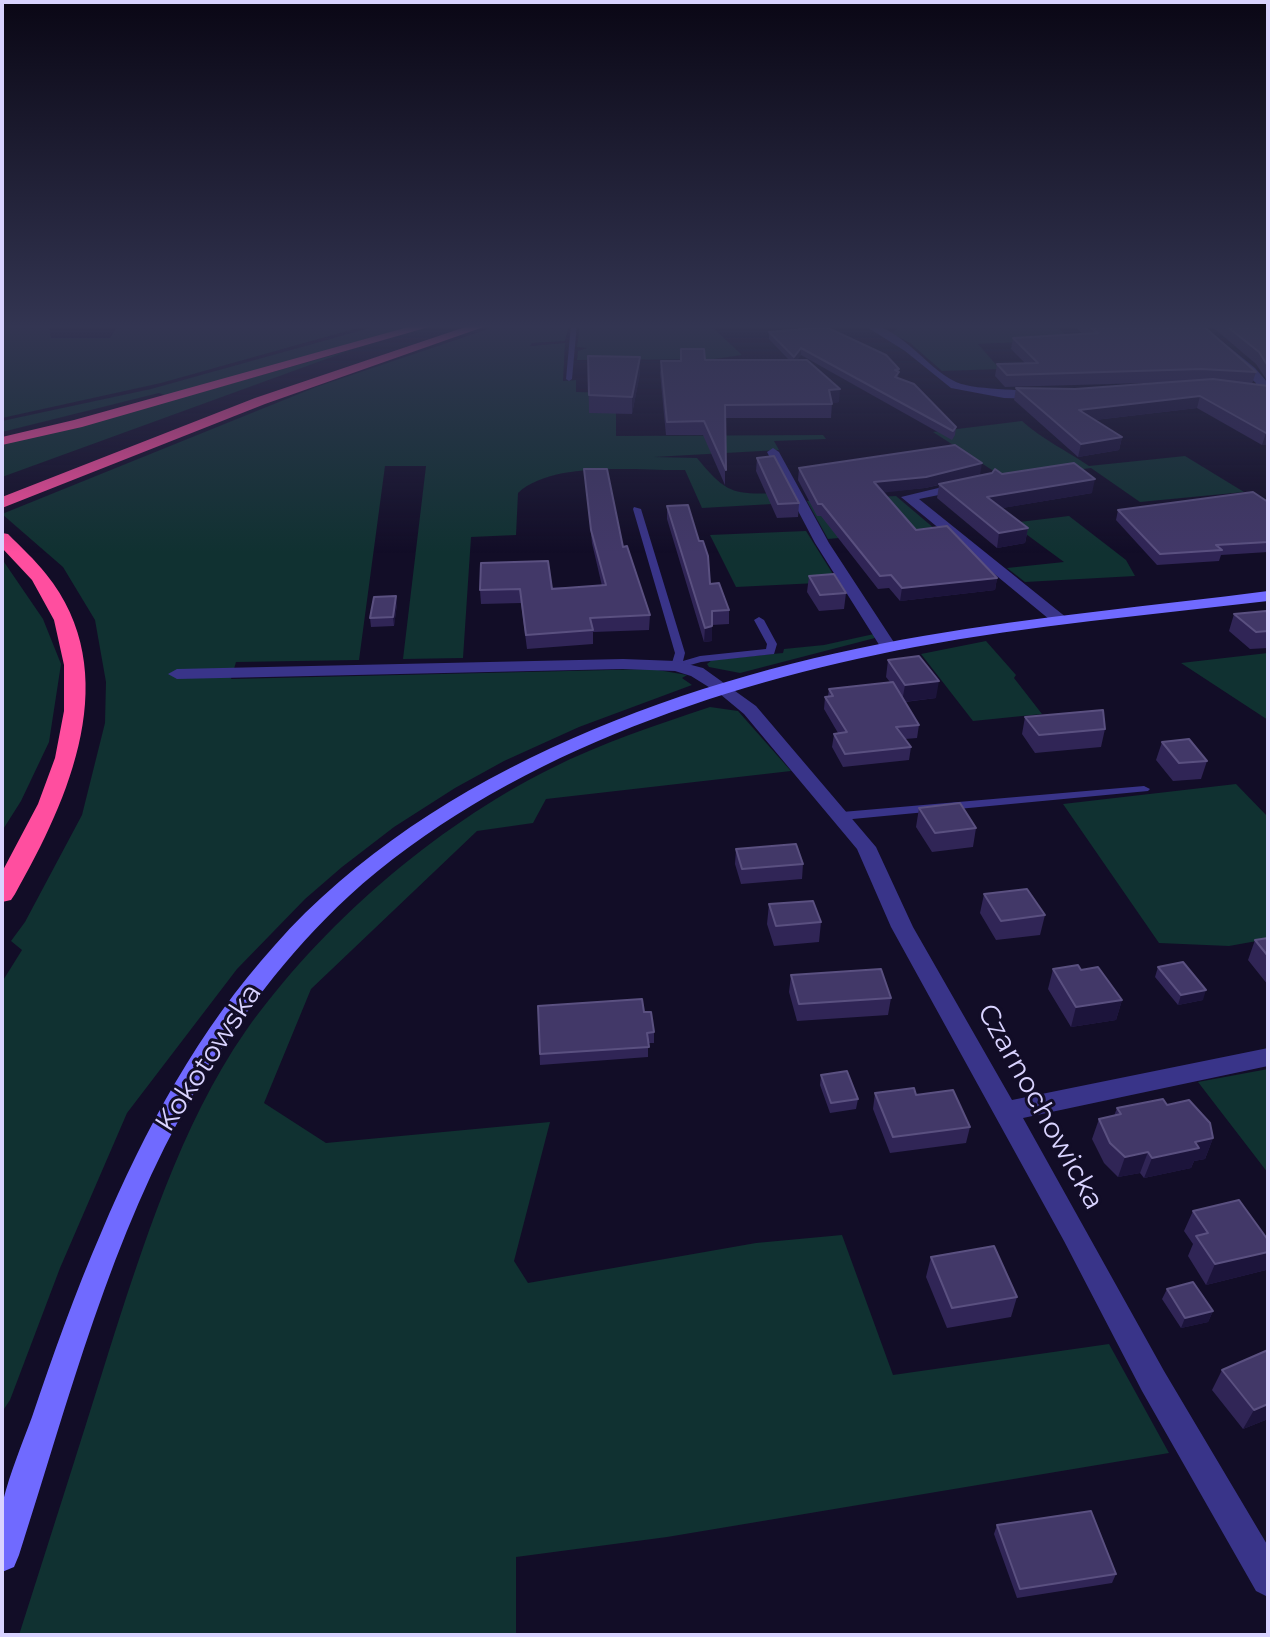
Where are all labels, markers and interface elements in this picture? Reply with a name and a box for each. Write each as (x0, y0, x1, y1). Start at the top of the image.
street label: Kokotowska (149, 978, 269, 1138)
street label: Czarnochowicka (970, 998, 1110, 1216)

